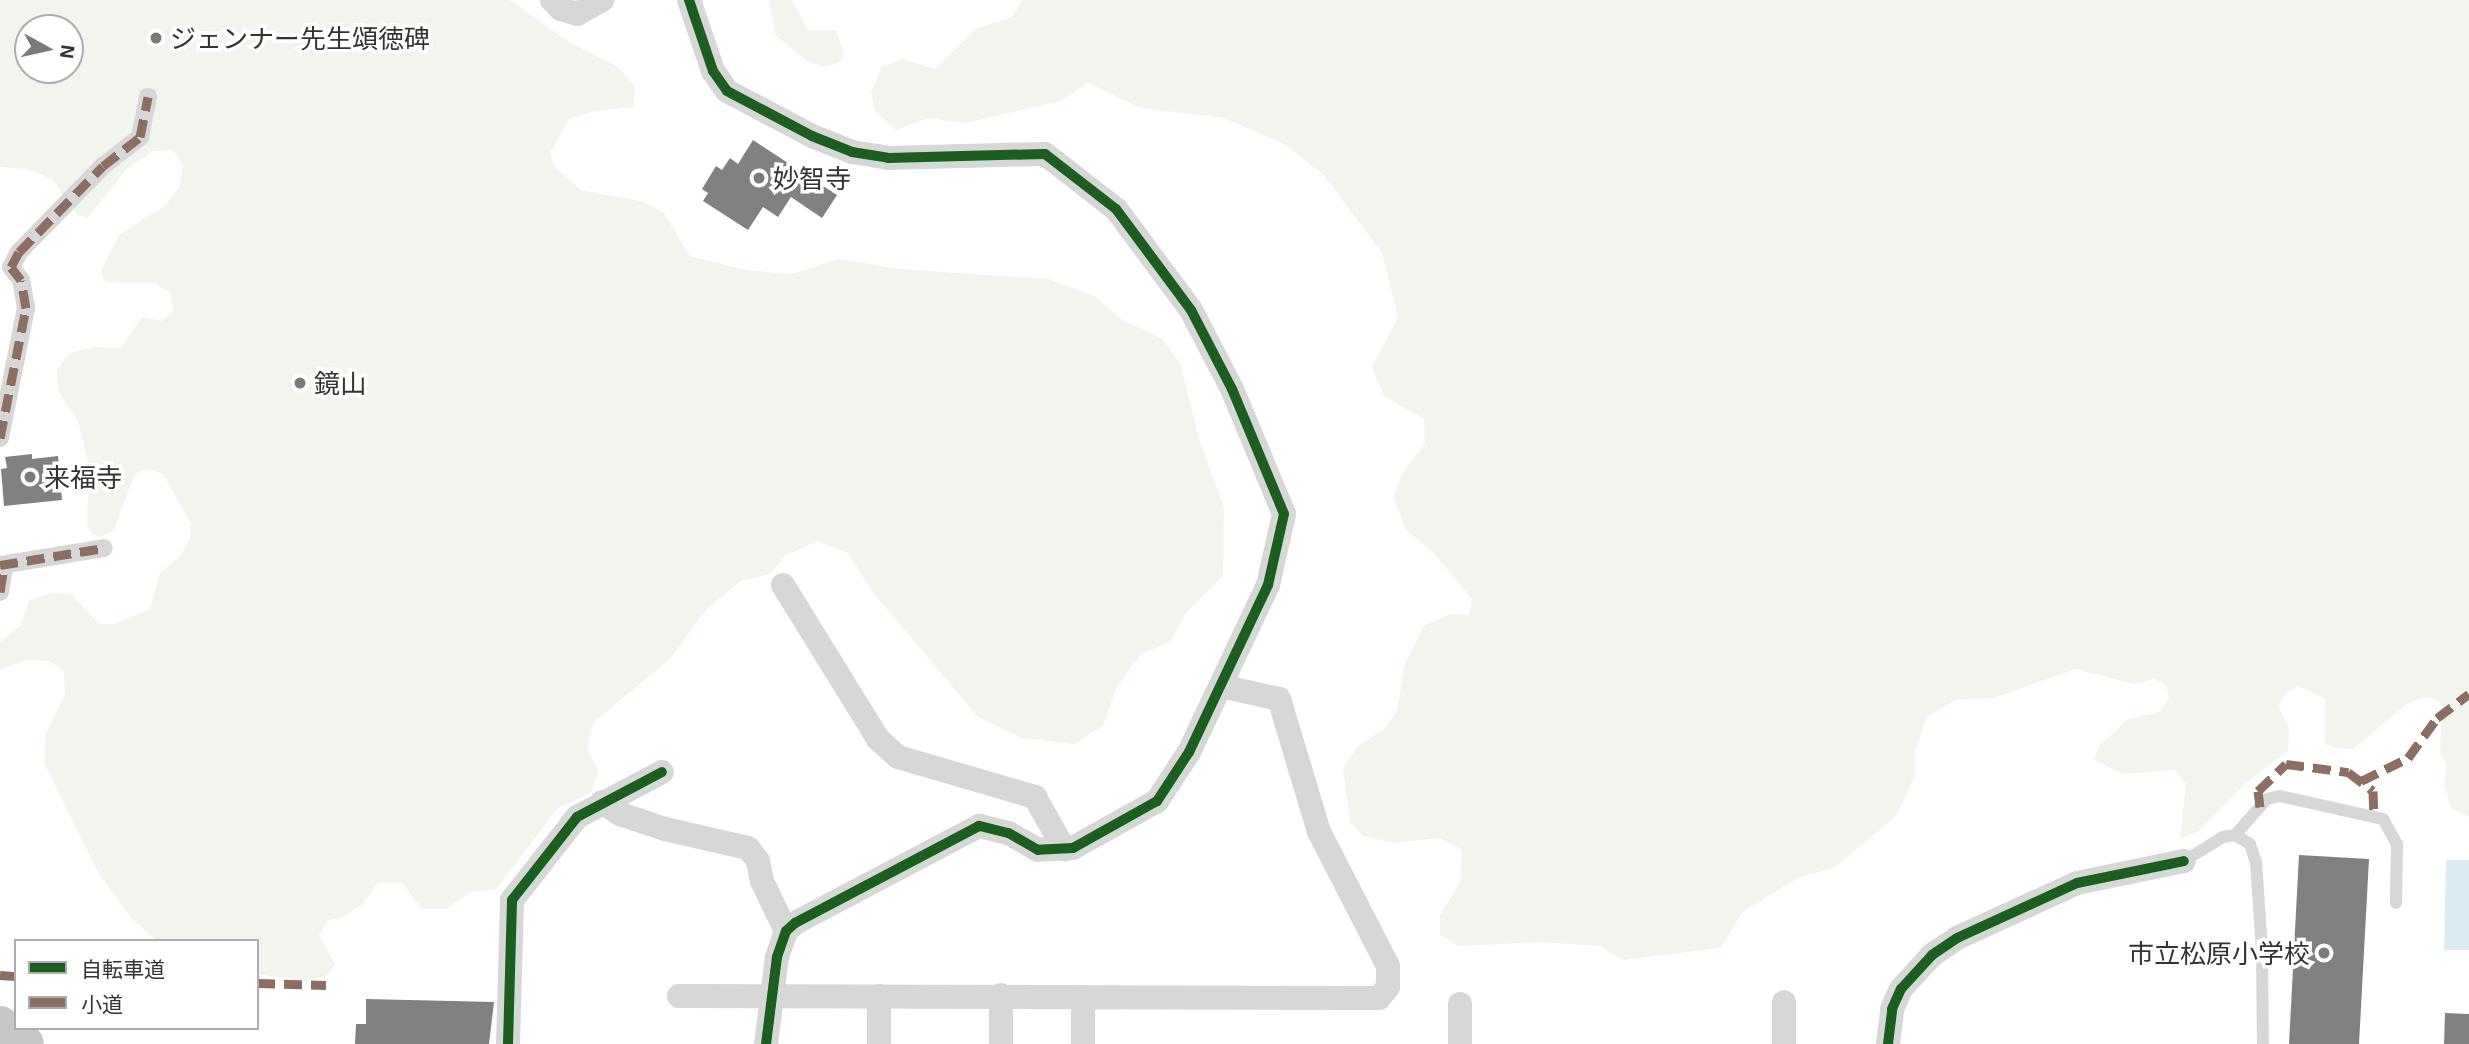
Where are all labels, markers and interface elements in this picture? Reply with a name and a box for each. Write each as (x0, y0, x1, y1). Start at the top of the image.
north arrow (14, 14, 84, 84)
place label: ジェンナー先生頌徳碑 (170, 22, 430, 54)
marker: ジェンナー先生頌徳碑 (148, 30, 164, 46)
text: N (56, 43, 81, 60)
place label: 妙智寺 (773, 162, 851, 194)
marker: 妙智寺 (751, 170, 767, 186)
place label: 鏡山 (314, 367, 366, 399)
marker: 鏡山 (292, 375, 308, 391)
place label: 来福寺 (44, 461, 122, 493)
marker: 来福寺 (22, 469, 38, 485)
place label: 市立松原小学校 (2128, 937, 2310, 969)
legend (14, 939, 259, 1030)
marker: 市立松原小学校 (2316, 945, 2332, 961)
text: 自転車道 (81, 956, 165, 981)
text: 小道 (81, 991, 123, 1016)

